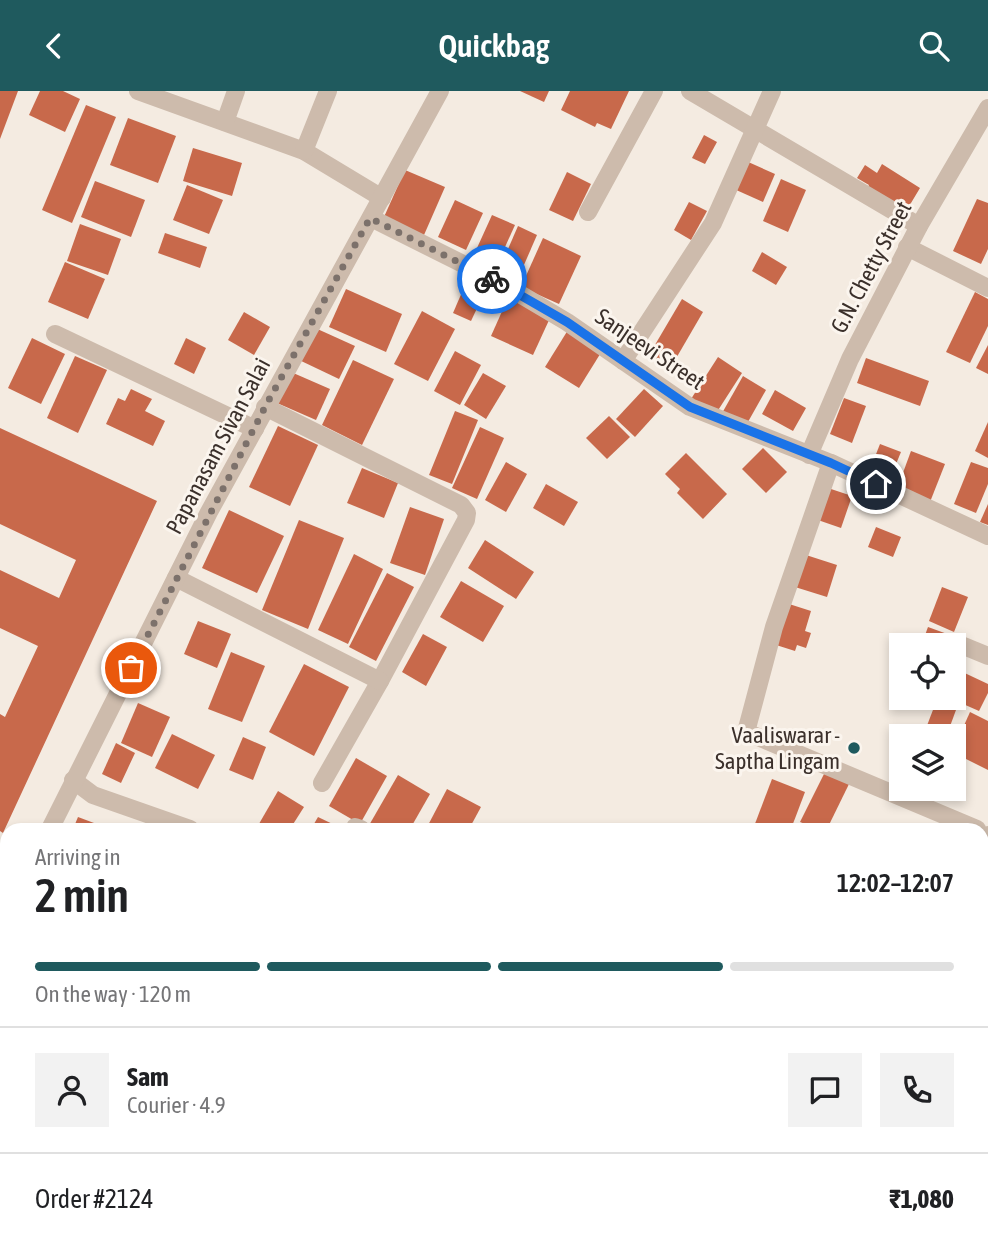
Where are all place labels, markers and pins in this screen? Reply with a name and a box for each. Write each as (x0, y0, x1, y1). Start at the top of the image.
pin (846, 454, 906, 514)
pin (101, 638, 161, 698)
place label: Vaaliswarar - Saptha Lingam (715, 722, 840, 774)
marker: Vaaliswarar - Saptha Lingam (846, 740, 862, 756)

